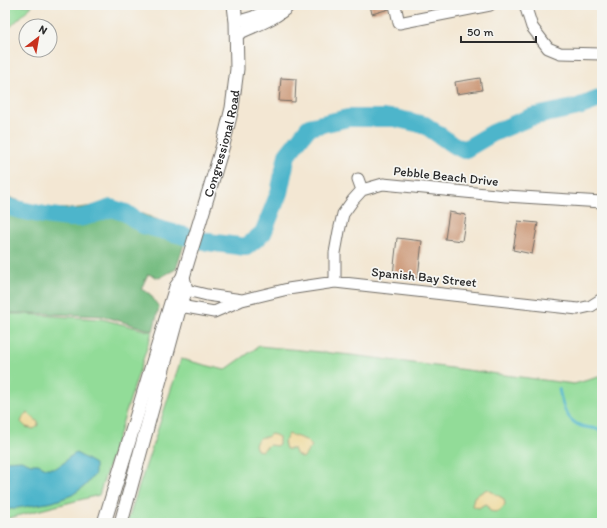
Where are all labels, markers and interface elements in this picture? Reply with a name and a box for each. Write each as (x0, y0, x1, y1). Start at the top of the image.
north arrow (18, 18, 58, 58)
scale bar (461, 18, 536, 44)
text: N (36, 22, 49, 37)
text: 50 m (467, 25, 493, 39)
street label: Congressional Road (200, 89, 242, 199)
street label: Pebble Beach Drive (393, 163, 499, 189)
street label: Spanish Bay Street (371, 264, 477, 290)

